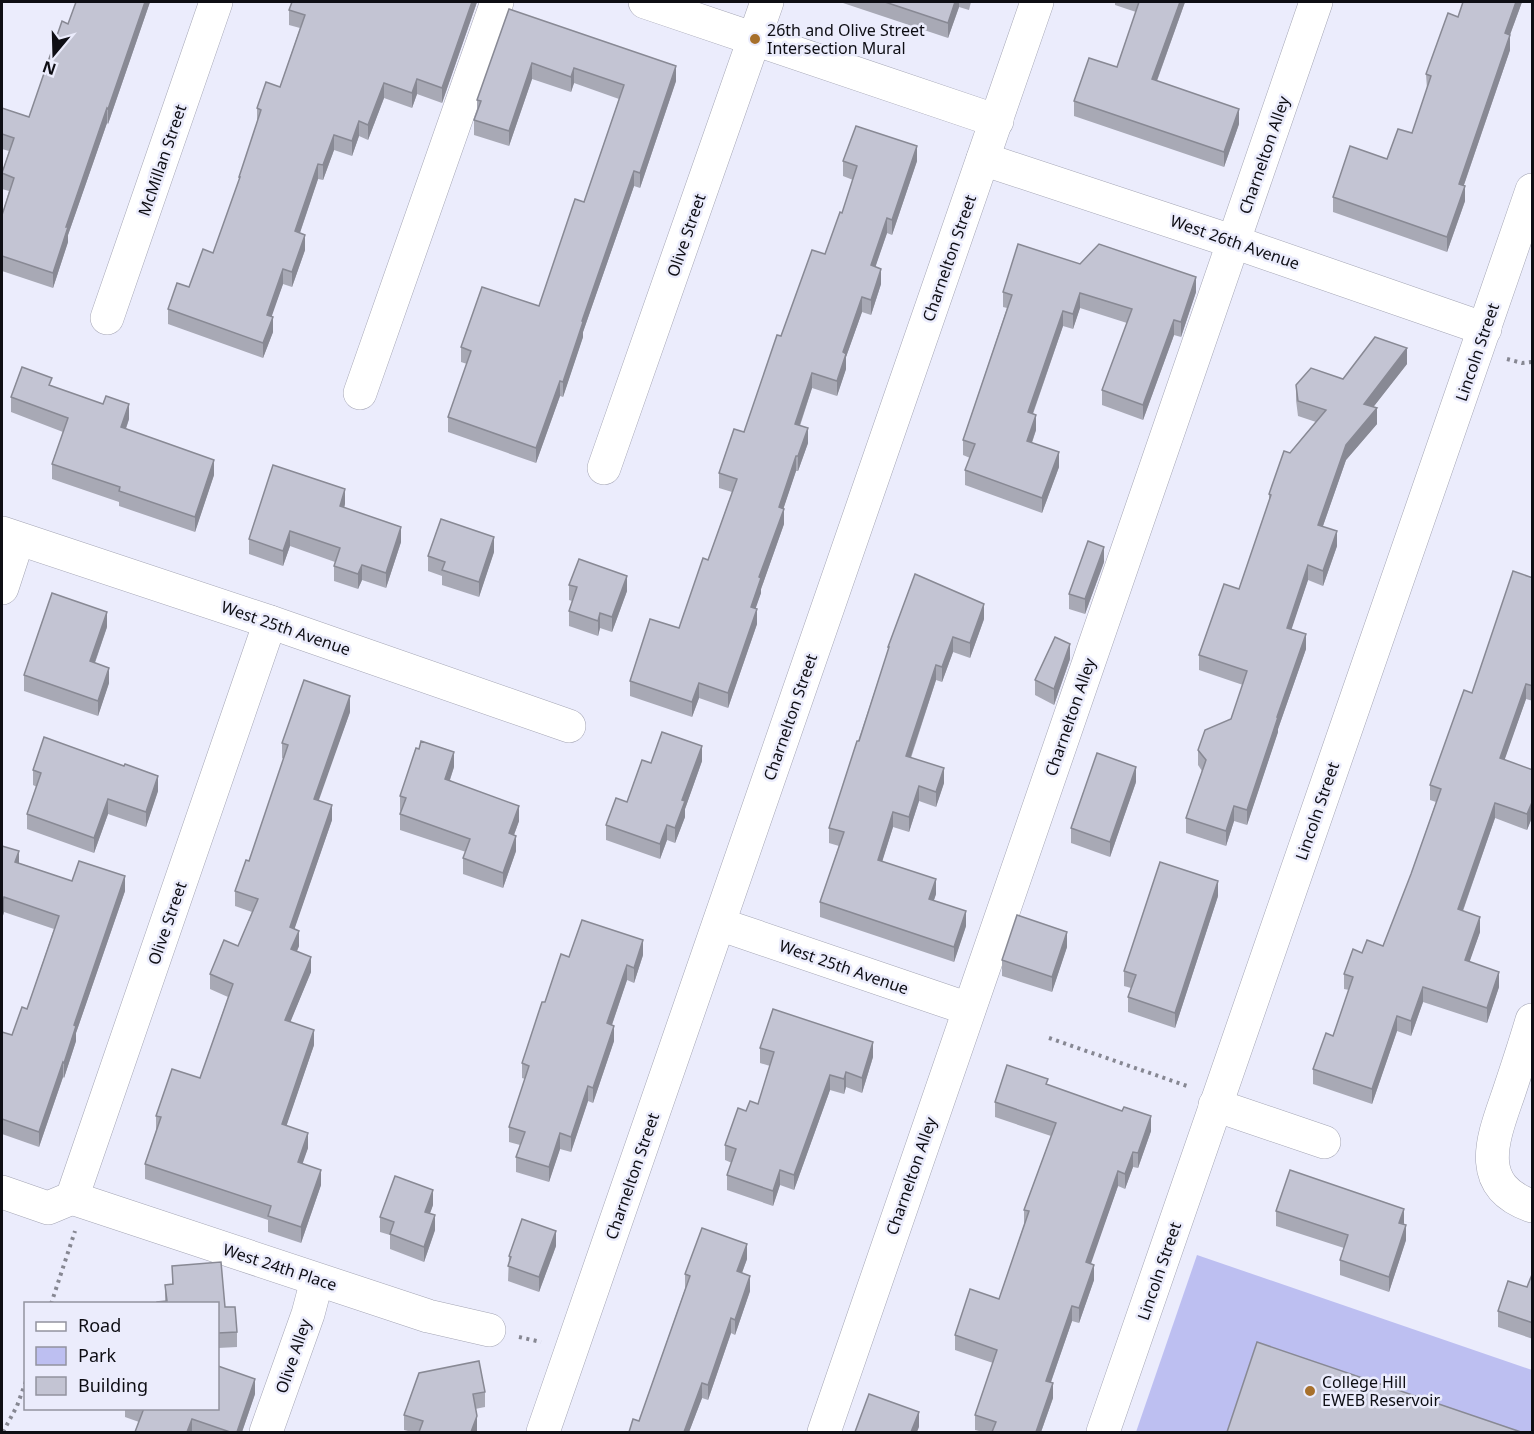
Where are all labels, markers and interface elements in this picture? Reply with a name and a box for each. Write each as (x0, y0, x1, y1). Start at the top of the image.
place label: 26th and Olive Street Intersection Mural (767, 19, 925, 59)
north arrow (24, 24, 84, 84)
marker: 26th and Olive Street Intersection Mural (748, 32, 762, 46)
text: N (39, 56, 59, 81)
street label: Charnelton Alley (1233, 92, 1295, 217)
street label: McMillan Street (133, 101, 191, 219)
street label: Olive Street (661, 190, 711, 280)
street label: Charnelton Street (917, 191, 981, 324)
street label: West 26th Avenue (1167, 210, 1303, 274)
street label: Lincoln Street (1450, 300, 1504, 404)
street label: West 25th Avenue (218, 596, 354, 660)
street label: Charnelton Street (758, 650, 822, 783)
street label: Charnelton Alley (1039, 654, 1101, 779)
street label: Lincoln Street (1290, 759, 1344, 863)
street label: Olive Street (142, 878, 192, 968)
street label: West 25th Avenue (776, 935, 912, 999)
street label: Charnelton Street (600, 1109, 664, 1242)
street label: Charnelton Alley (880, 1113, 942, 1238)
street label: Lincoln Street (1132, 1219, 1186, 1323)
street label: West 24th Place (220, 1238, 340, 1296)
legend (24, 1302, 219, 1410)
text: Road (78, 1313, 121, 1337)
street label: Olive Alley (270, 1315, 316, 1396)
text: Park (78, 1343, 116, 1367)
place label: College Hill EWEB Reservoir (1322, 1371, 1440, 1411)
text: Building (78, 1373, 148, 1397)
marker: College Hill EWEB Reservoir (1303, 1384, 1317, 1398)

